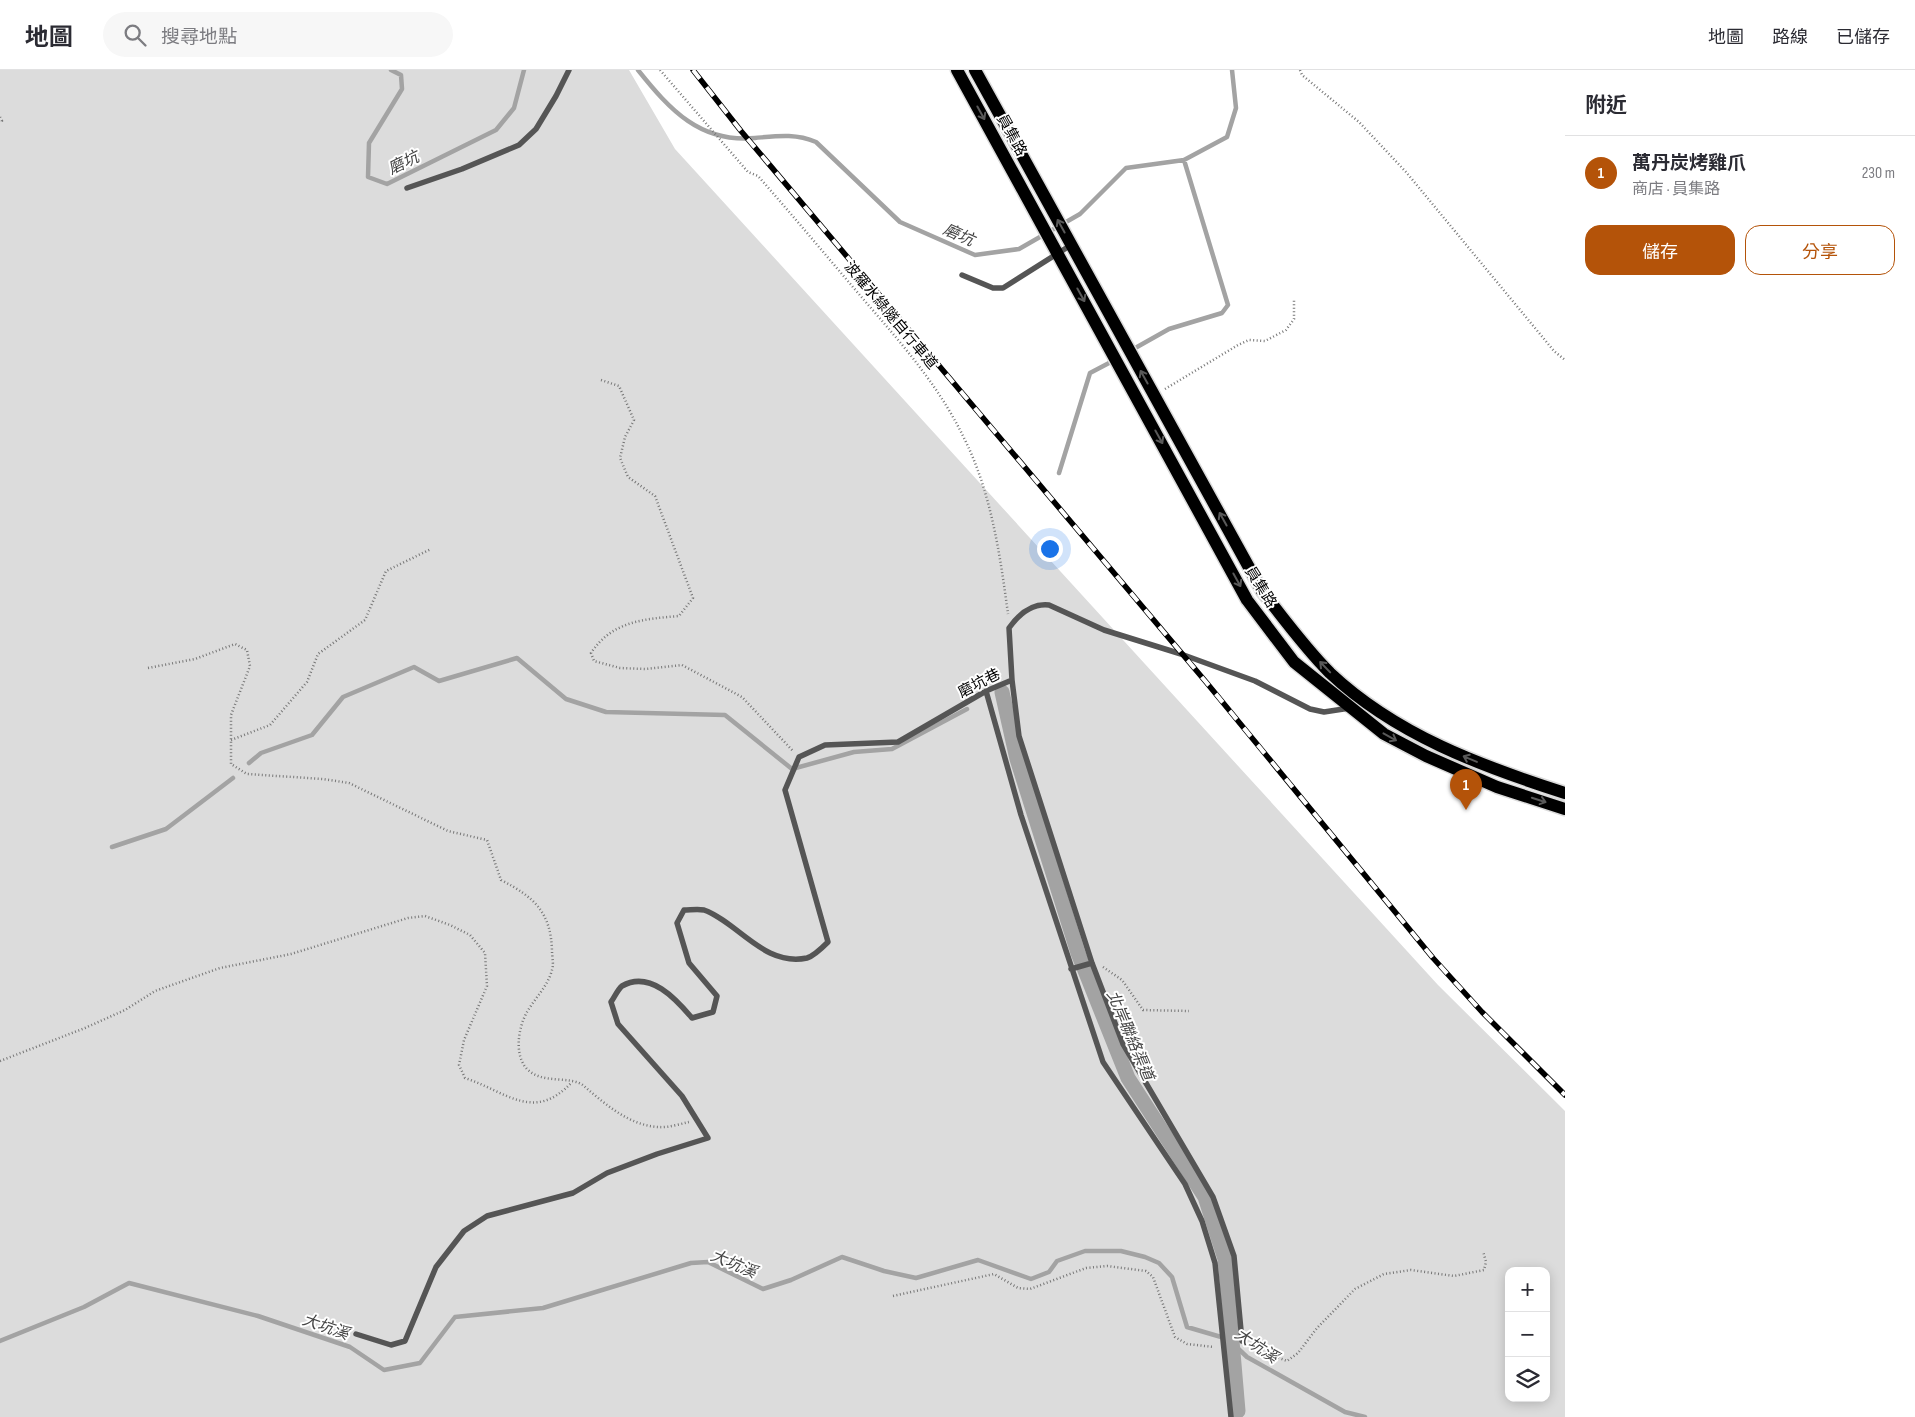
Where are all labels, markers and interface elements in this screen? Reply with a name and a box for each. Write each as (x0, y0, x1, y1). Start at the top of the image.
search box (103, 12, 453, 57)
icon: search (121, 21, 149, 49)
text: 地圖 (25, 23, 73, 52)
text: 搜尋地點 (161, 26, 237, 49)
text: 地圖 (1708, 27, 1744, 48)
text: 路線 (1772, 27, 1808, 48)
text: 已儲存 (1836, 27, 1890, 48)
text: 附近 (1585, 93, 1627, 118)
one-way arrow (976, 105, 986, 120)
street label: 員集路 (992, 111, 1031, 160)
water label: 磨坑 (385, 147, 424, 179)
text: 萬丹炭烤雞爪 (1632, 152, 1746, 175)
text: 1 (1598, 164, 1604, 183)
text: 230 m (1862, 164, 1895, 183)
text: 商店 · 員集路 (1632, 180, 1720, 199)
one-way arrow (1055, 219, 1065, 234)
water label: 磨坑 (940, 220, 979, 251)
button: 儲存 (1585, 225, 1735, 275)
button: 分享 (1745, 225, 1895, 275)
street label: 波羅水綠隧自行車道 (840, 258, 941, 373)
one-way arrow (1076, 287, 1086, 302)
one-way arrow (1139, 370, 1149, 385)
one-way arrow (1154, 430, 1164, 445)
one-way arrow (1218, 512, 1228, 527)
your location (1037, 536, 1063, 562)
street label: 員集路 (1241, 563, 1281, 611)
one-way arrow (1232, 572, 1242, 587)
one-way arrow (1319, 661, 1331, 673)
street label: 磨坑巷 (955, 665, 1004, 702)
one-way arrow (1382, 732, 1396, 742)
one-way arrow (1463, 753, 1478, 763)
pin: 1 (1450, 769, 1482, 810)
one-way arrow (1530, 796, 1546, 806)
water label: 北岸聯絡渠道 (1102, 988, 1158, 1085)
water label: 大坑溪 (708, 1246, 761, 1283)
map controls (1505, 1267, 1550, 1402)
button: + (1505, 1267, 1550, 1312)
water label: 大坑溪 (300, 1311, 353, 1345)
button: − (1505, 1312, 1550, 1357)
water label: 大坑溪 (1231, 1325, 1283, 1369)
button: layers (1505, 1357, 1550, 1402)

